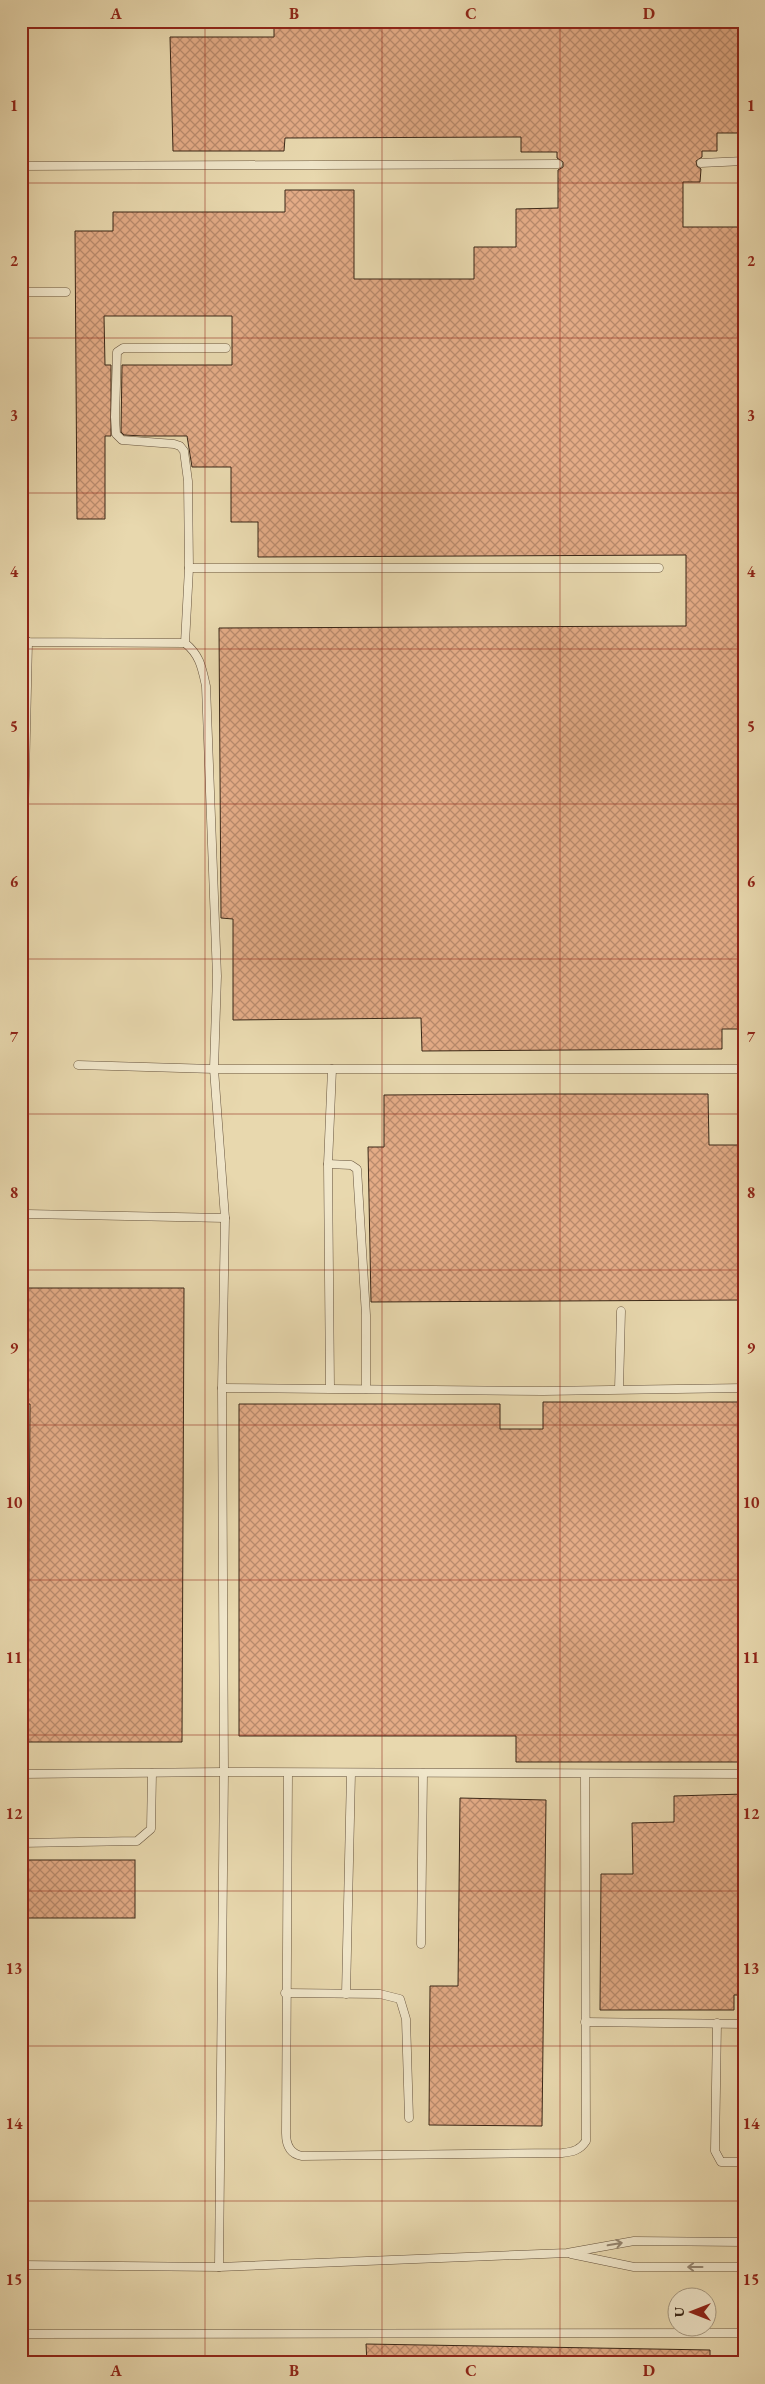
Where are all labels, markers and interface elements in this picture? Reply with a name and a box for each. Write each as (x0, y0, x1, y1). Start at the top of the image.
text: A (109, 3, 122, 24)
text: B (289, 3, 299, 24)
text: C (465, 3, 477, 24)
text: D (643, 3, 655, 24)
text: 1 (10, 95, 18, 116)
text: 1 (747, 95, 755, 116)
text: 2 (10, 250, 19, 271)
text: 2 (747, 250, 756, 271)
text: 3 (10, 405, 18, 426)
text: 3 (747, 405, 755, 426)
text: 4 (10, 561, 19, 582)
text: 4 (747, 561, 756, 582)
text: 5 (10, 716, 18, 737)
text: 5 (747, 716, 755, 737)
text: 6 (10, 871, 19, 892)
text: 6 (747, 871, 756, 892)
text: 7 (10, 1026, 19, 1047)
text: 7 (747, 1026, 756, 1047)
text: 8 (10, 1182, 18, 1203)
text: 8 (747, 1182, 755, 1203)
text: 9 (10, 1337, 19, 1358)
text: 9 (747, 1337, 756, 1358)
text: 10 (6, 1492, 23, 1513)
text: 10 (743, 1492, 760, 1513)
text: 11 (6, 1647, 22, 1668)
text: 11 (743, 1647, 759, 1668)
text: 12 (6, 1803, 23, 1824)
text: 12 (743, 1803, 760, 1824)
text: 13 (6, 1958, 22, 1979)
text: 13 (743, 1958, 759, 1979)
text: 14 (6, 2113, 23, 2134)
text: 14 (743, 2113, 760, 2134)
one-way arrow (606, 2239, 622, 2249)
one-way arrow (687, 2262, 704, 2272)
text: 15 (6, 2269, 22, 2290)
text: 15 (743, 2269, 759, 2290)
north arrow (668, 2286, 718, 2336)
text: U (670, 2306, 688, 2317)
text: A (109, 2360, 122, 2381)
text: B (289, 2360, 299, 2381)
text: C (465, 2360, 477, 2381)
text: D (643, 2360, 655, 2381)

